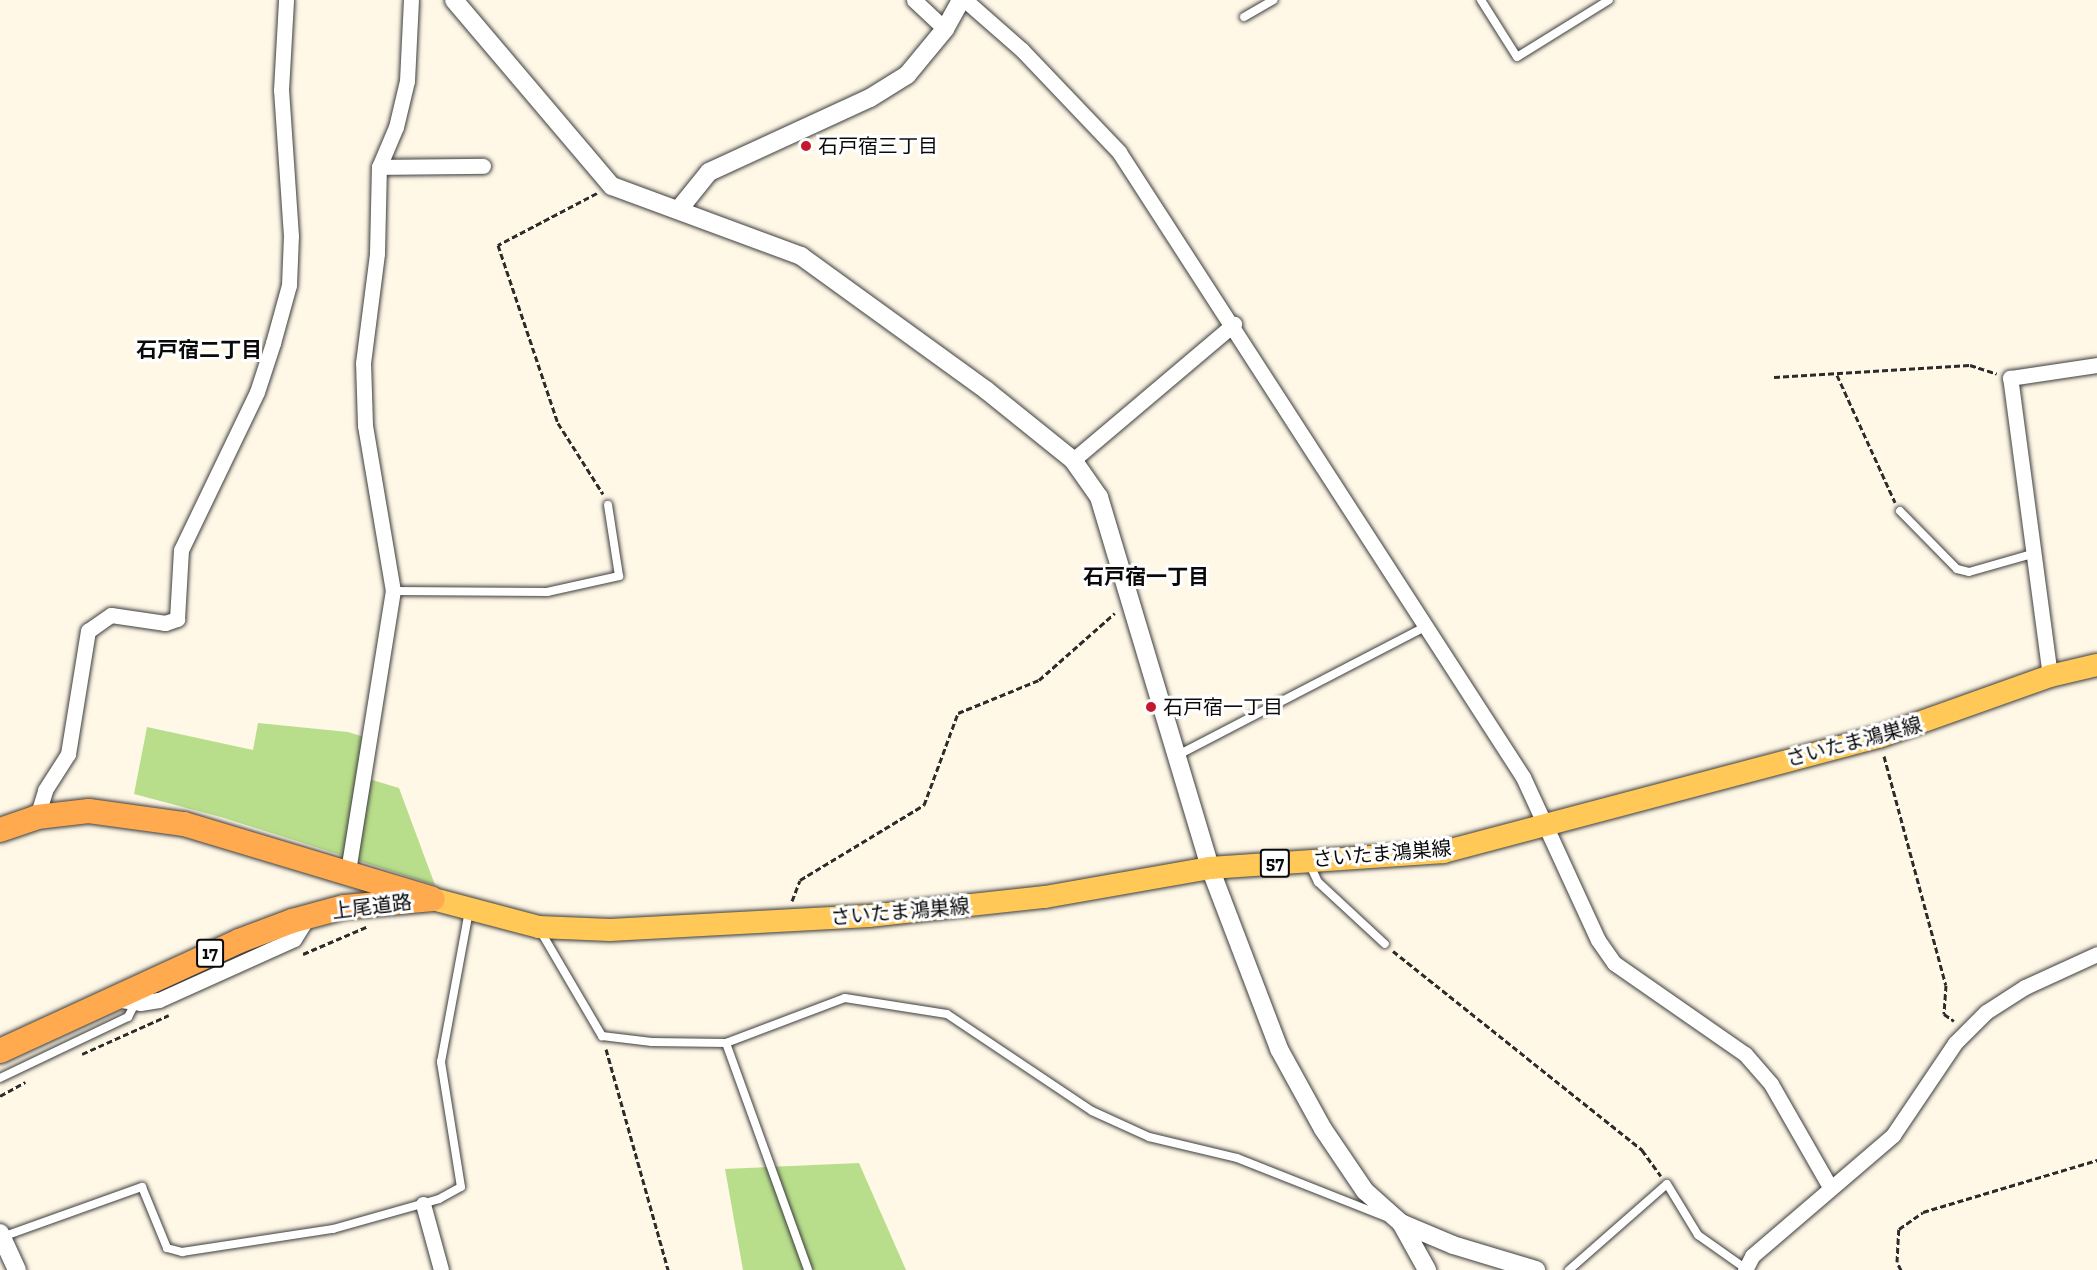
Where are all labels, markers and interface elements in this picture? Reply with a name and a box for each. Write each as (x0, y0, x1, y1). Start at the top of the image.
place label: 石戸宿三丁目 (818, 134, 938, 158)
marker: 石戸宿三丁目 (799, 139, 813, 153)
district label: 石戸宿二丁目 (136, 337, 262, 363)
district label: 石戸宿一丁目 (1083, 564, 1209, 590)
place label: 石戸宿一丁目 (1163, 695, 1283, 719)
marker: 石戸宿一丁目 (1144, 700, 1158, 714)
street label: さいたま鴻巣線 (1783, 712, 1925, 772)
street label: さいたま鴻巣線 (1311, 836, 1453, 872)
road number: 57 (1258, 848, 1292, 878)
street label: 上尾道路 (331, 890, 413, 924)
street label: さいたま鴻巣線 (829, 894, 971, 930)
road number: 17 (195, 938, 225, 968)

